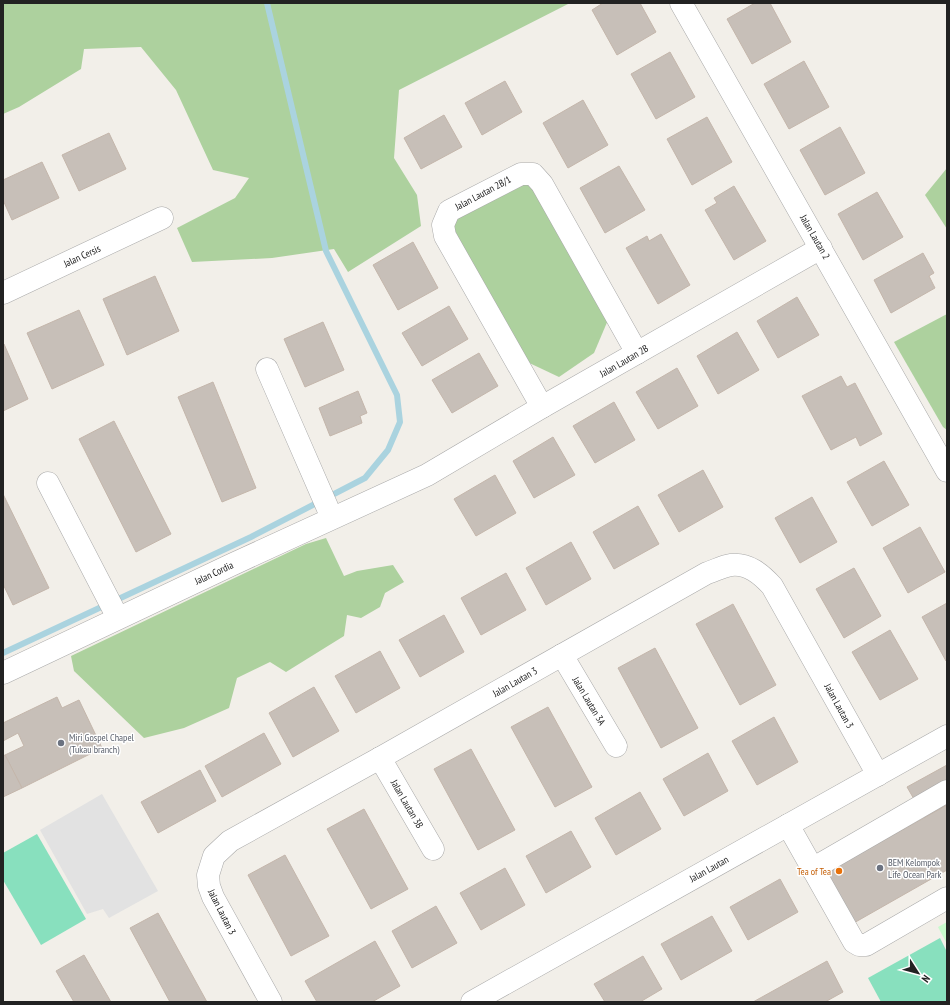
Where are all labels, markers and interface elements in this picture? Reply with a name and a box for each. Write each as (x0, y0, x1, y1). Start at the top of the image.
street label: Jalan Lautan 2B/1 (452, 173, 513, 214)
street label: Jalan Lautan 2 (797, 212, 833, 262)
street label: Jalan Cersis (61, 242, 103, 271)
street label: Jalan Lautan 2B (596, 342, 651, 381)
street label: Jalan Cordia (192, 558, 235, 588)
street label: Jalan Lautan 3 (490, 664, 540, 700)
street label: Jalan Lautan 3A (569, 674, 609, 728)
street label: Jalan Lautan 3 (821, 680, 857, 731)
place label: Miri Gospel Chapel (Tukau branch) (69, 731, 135, 756)
marker: Miri Gospel Chapel (Tukau branch) (56, 738, 66, 748)
street label: Jalan Lautan 3B (387, 776, 426, 831)
street label: Jalan Lautan (686, 853, 731, 886)
place label: BEM Kelompok Life Ocean Park (888, 856, 942, 881)
marker: BEM Kelompok Life Ocean Park (875, 863, 885, 873)
place label: Tea of Tea (797, 865, 831, 878)
marker: Tea of Tea (834, 866, 844, 876)
street label: Jalan Lautan 3 (205, 886, 239, 937)
north arrow (898, 953, 938, 993)
text: N (919, 972, 934, 985)

